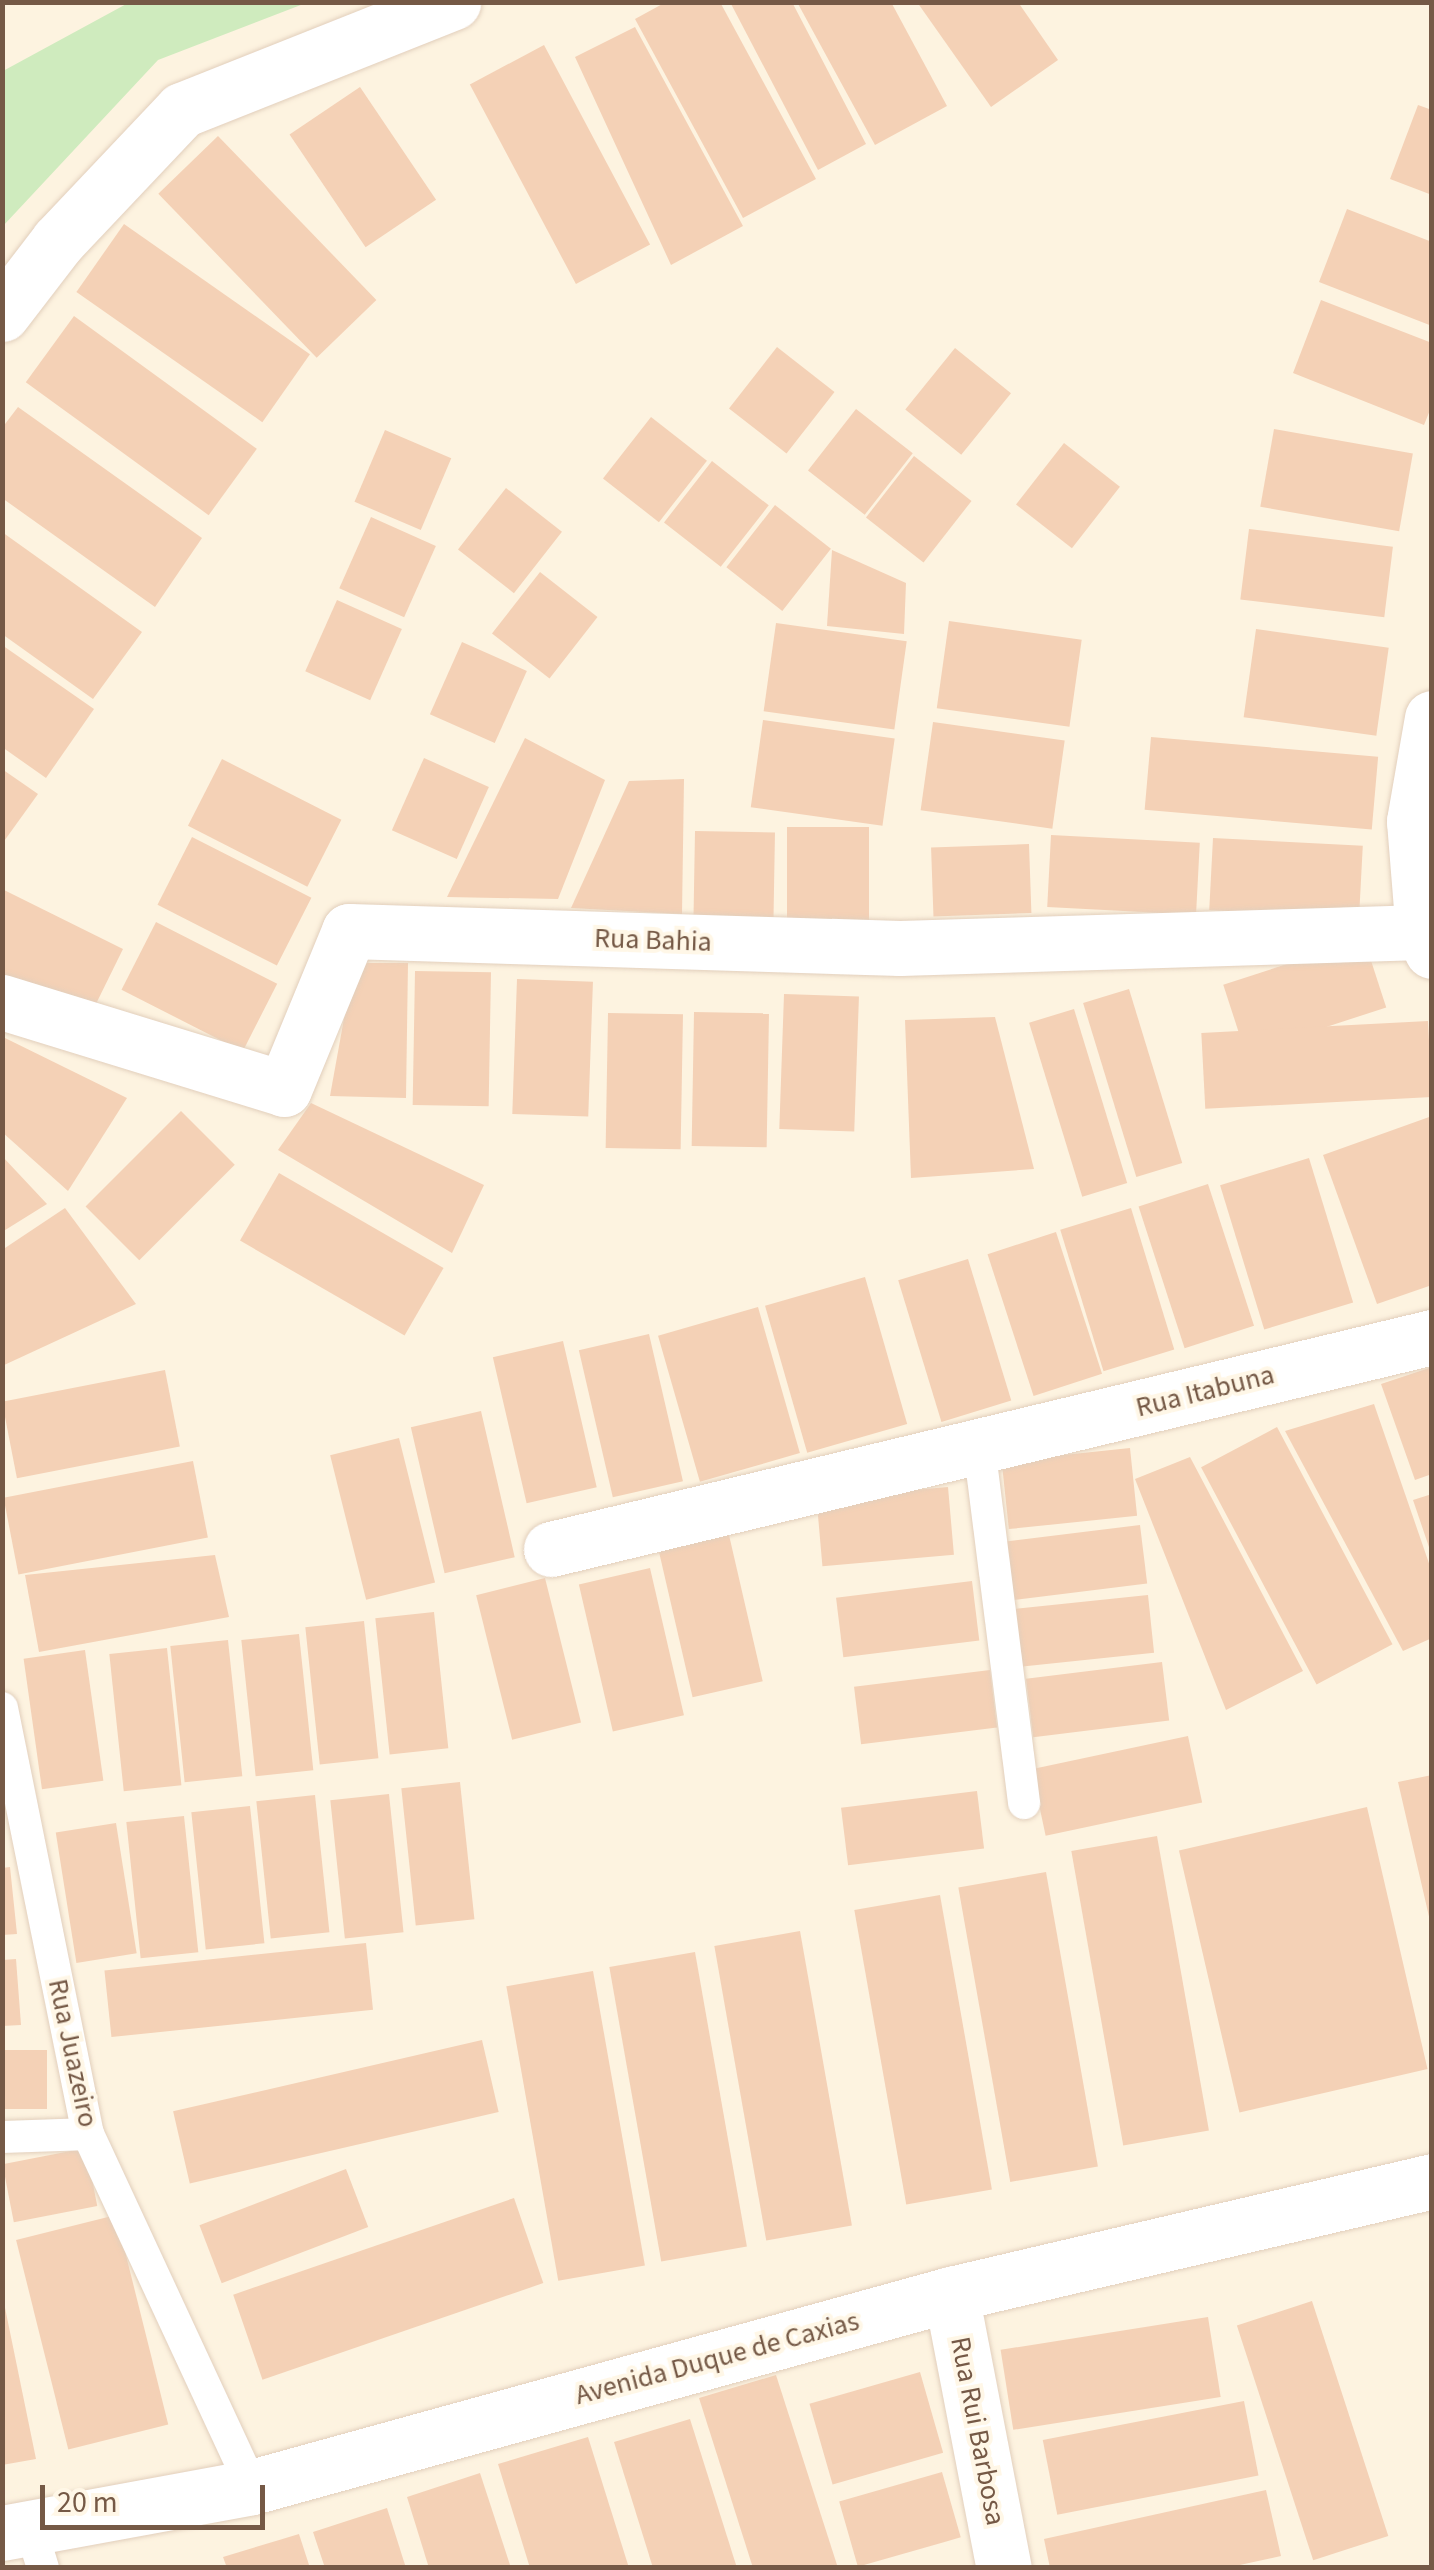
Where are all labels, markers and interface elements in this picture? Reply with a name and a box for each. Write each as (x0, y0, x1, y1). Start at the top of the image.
street label: Rua Bahia (594, 921, 712, 959)
street label: Rua Itabuna (1132, 1358, 1278, 1424)
street label: Rua Juazeiro (41, 1976, 105, 2130)
street label: Avenida Duque de Caxias (571, 2304, 863, 2412)
street label: Rua Rui Barbosa (943, 2334, 1013, 2528)
scale bar (45, 2465, 270, 2527)
text: 20 m (57, 2481, 118, 2524)

